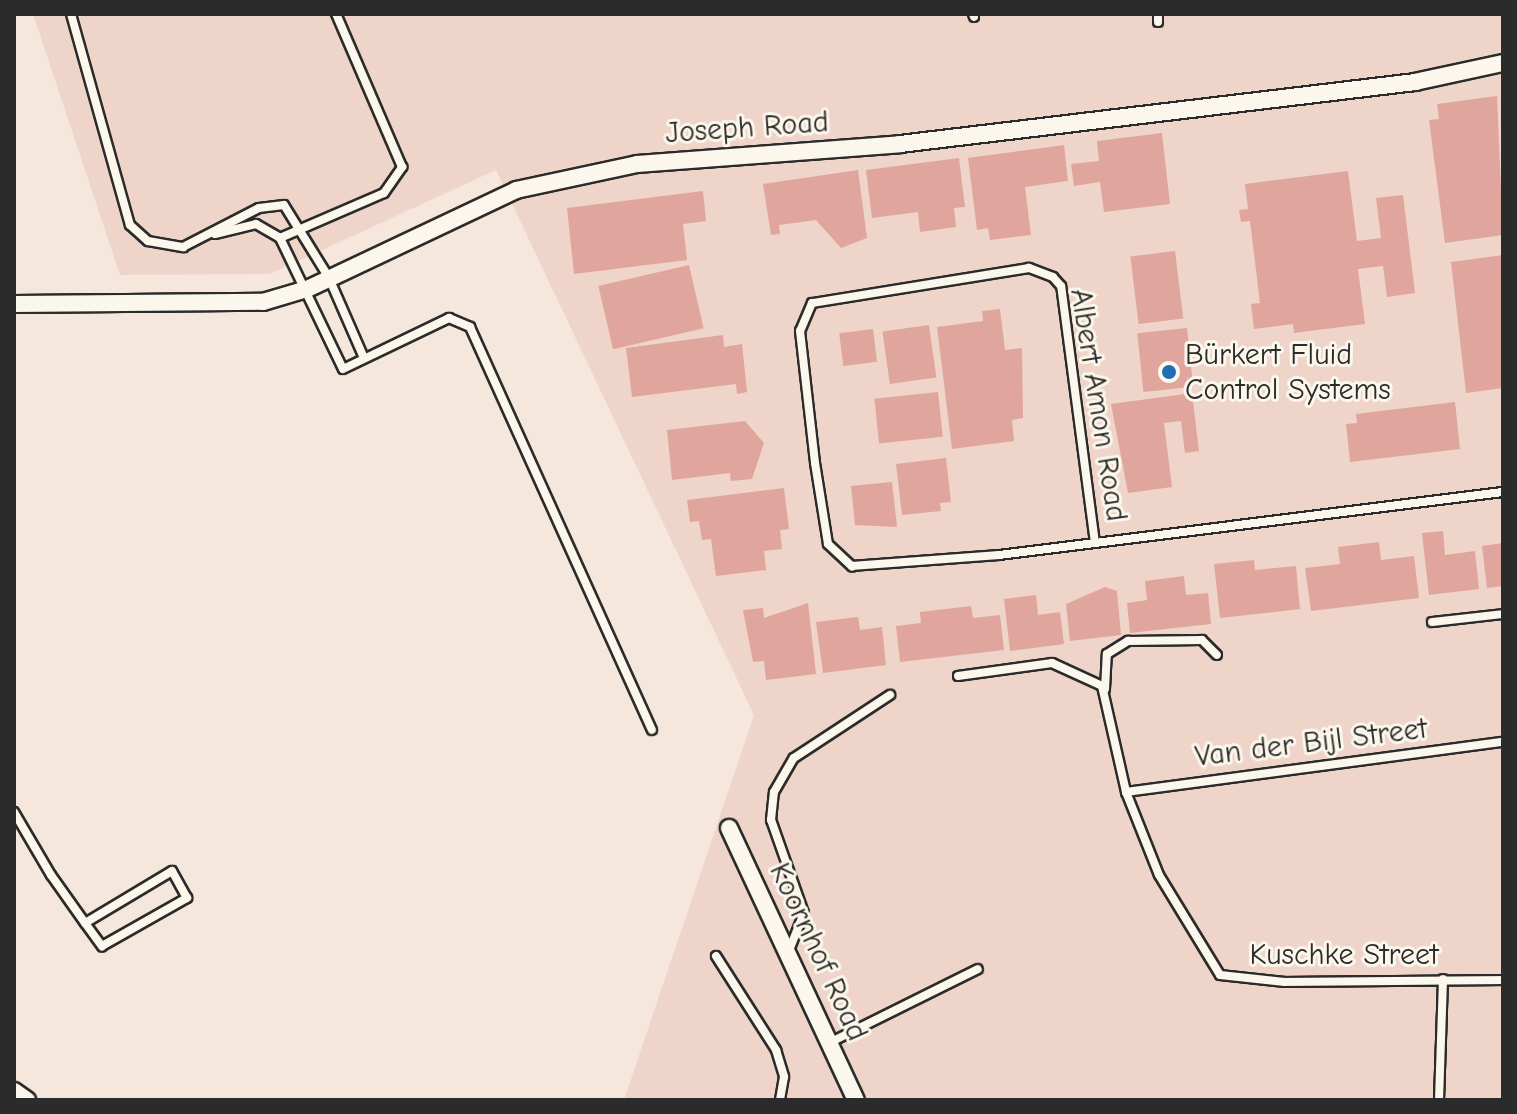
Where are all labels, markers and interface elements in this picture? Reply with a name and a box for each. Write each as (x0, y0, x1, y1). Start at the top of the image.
street label: Joseph Road (664, 104, 830, 152)
street label: Albert Amon Road (1062, 286, 1134, 524)
place label: Bürkert Fluid Control Systems (1185, 337, 1391, 408)
marker: Bürkert Fluid Control Systems (1160, 363, 1178, 381)
street label: Van der Bijl Street (1193, 711, 1429, 775)
street label: Koornhof Road (761, 857, 875, 1047)
street label: Kuschke Street (1249, 937, 1439, 973)

